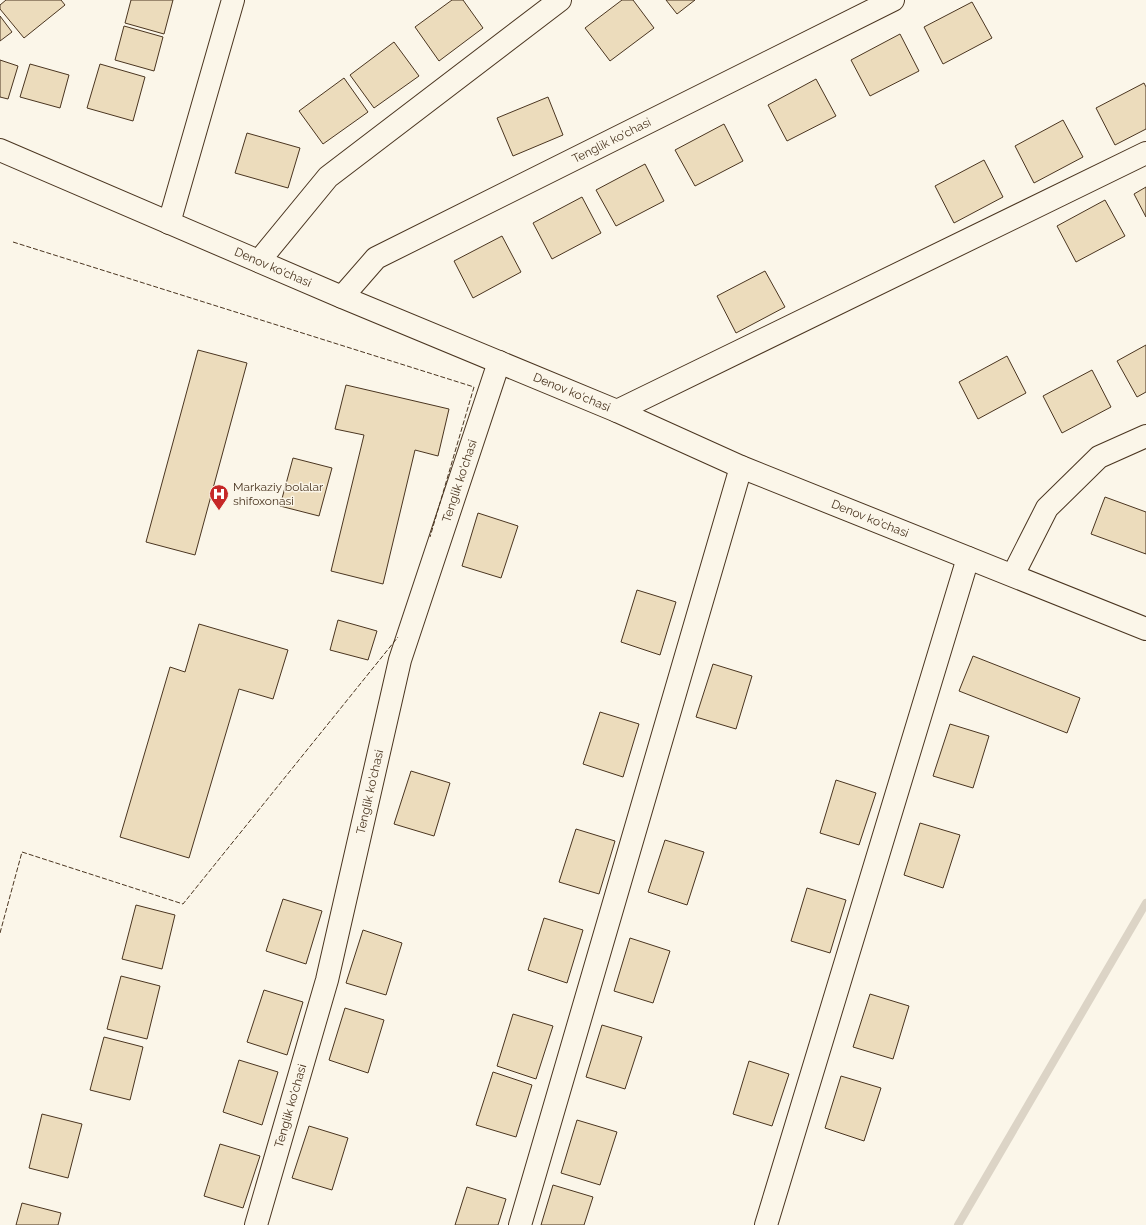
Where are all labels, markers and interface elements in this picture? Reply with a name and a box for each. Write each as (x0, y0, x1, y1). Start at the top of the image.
street label: Tenglik ko'chasi (570, 115, 653, 166)
street label: Denov ko'chasi (232, 245, 313, 290)
street label: Denov ko'chasi (531, 370, 612, 414)
street label: Tenglik ko'chasi (439, 438, 480, 524)
place label: Markaziy bolalar shifoxonasi (233, 480, 324, 508)
hospital icon: Markaziy bolalar shifoxonasi (208, 483, 230, 511)
street label: Denov ko'chasi (829, 497, 911, 540)
street label: Tenglik ko'chasi (353, 748, 386, 836)
street label: Tenglik ko'chasi (272, 1063, 309, 1149)

